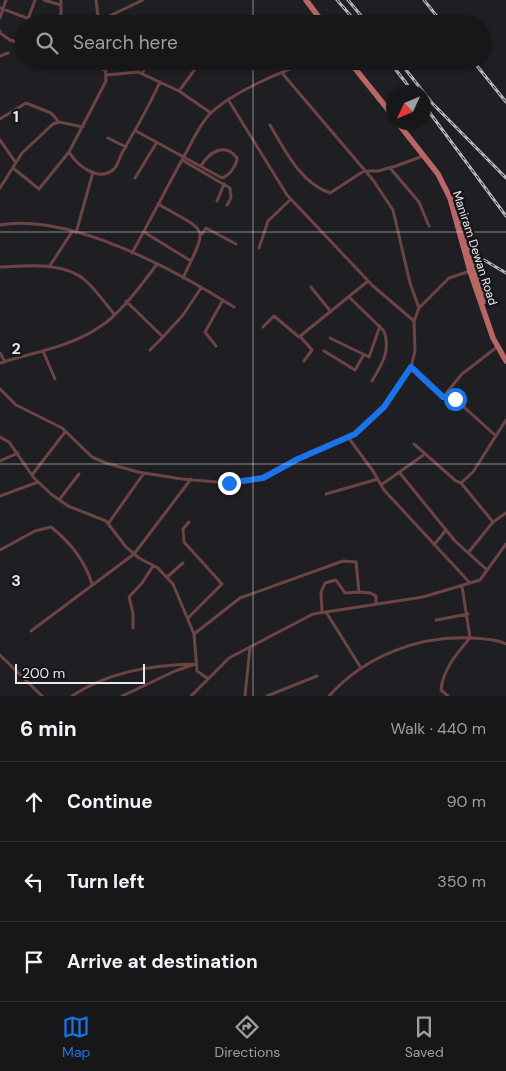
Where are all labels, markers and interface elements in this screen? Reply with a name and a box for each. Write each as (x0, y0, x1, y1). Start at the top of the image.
search box (15, 15, 491, 70)
icon: search (33, 29, 61, 57)
text: Search here (73, 30, 178, 55)
north arrow (386, 85, 431, 130)
text: 1 (13, 106, 19, 127)
street label: Maniram Dewan Road (449, 189, 501, 307)
text: 2 (11, 338, 21, 359)
route start (444, 388, 467, 411)
route end (218, 472, 241, 495)
text: 3 (11, 570, 21, 591)
scale bar (15, 661, 145, 684)
text: 200 m (22, 664, 65, 682)
text: 6 min (20, 715, 77, 743)
text: Walk · 440 m (390, 718, 486, 739)
icon: ahead (20, 788, 48, 816)
text: Continue (67, 789, 153, 814)
text: 90 m (446, 791, 486, 812)
icon: left (20, 868, 48, 896)
text: Turn left (67, 869, 145, 894)
text: 350 m (437, 871, 486, 892)
icon: arrive (20, 948, 48, 976)
text: Arrive at destination (67, 949, 258, 974)
tab: Map (62, 1013, 90, 1061)
tab: Directions (215, 1013, 280, 1061)
tab: Saved (405, 1013, 444, 1061)

